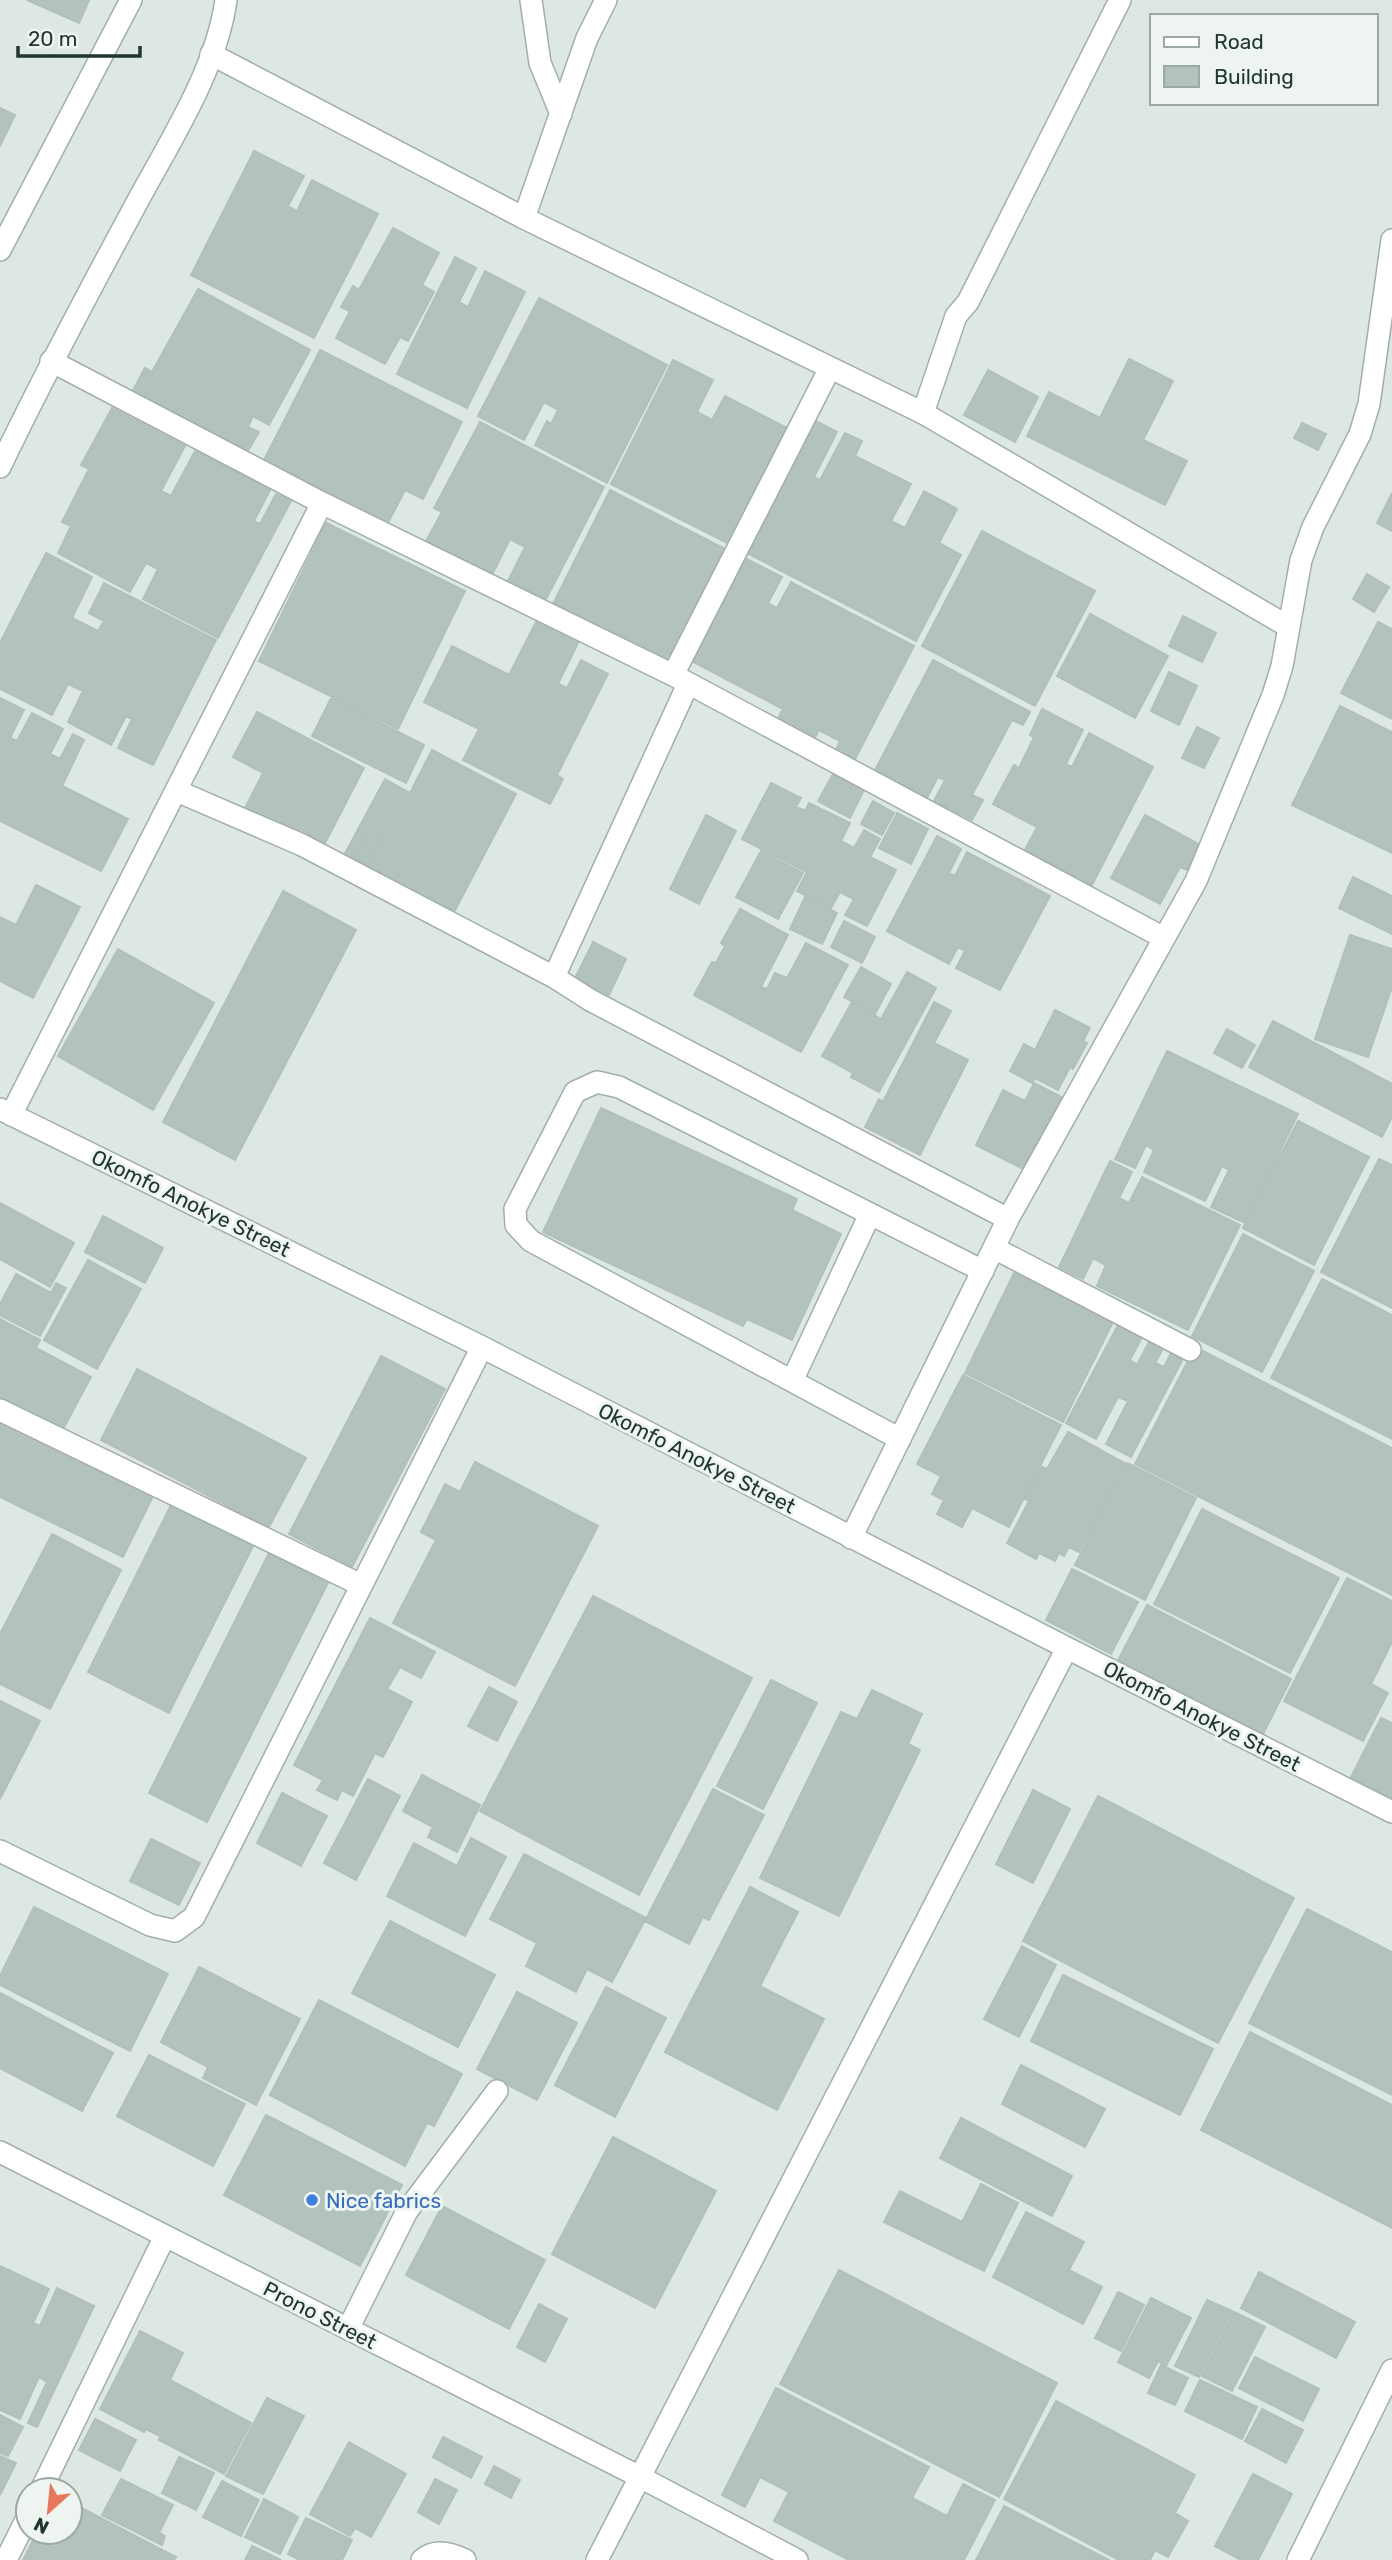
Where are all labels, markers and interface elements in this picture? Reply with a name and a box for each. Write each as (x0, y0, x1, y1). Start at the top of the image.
scale bar (18, 14, 140, 58)
legend (1150, 14, 1378, 105)
text: 20 m (28, 26, 77, 51)
text: Road (1214, 29, 1264, 54)
text: Building (1214, 64, 1294, 89)
street label: Okomfo Anokye Street (87, 1144, 295, 1262)
street label: Okomfo Anokye Street (594, 1397, 800, 1519)
street label: Okomfo Anokye Street (1099, 1655, 1305, 1777)
place label: Nice fabrics (326, 2188, 441, 2213)
marker: Nice fabrics (304, 2192, 320, 2208)
street label: Prono Street (259, 2276, 381, 2354)
north arrow (14, 2476, 84, 2546)
text: N (30, 2512, 53, 2539)

